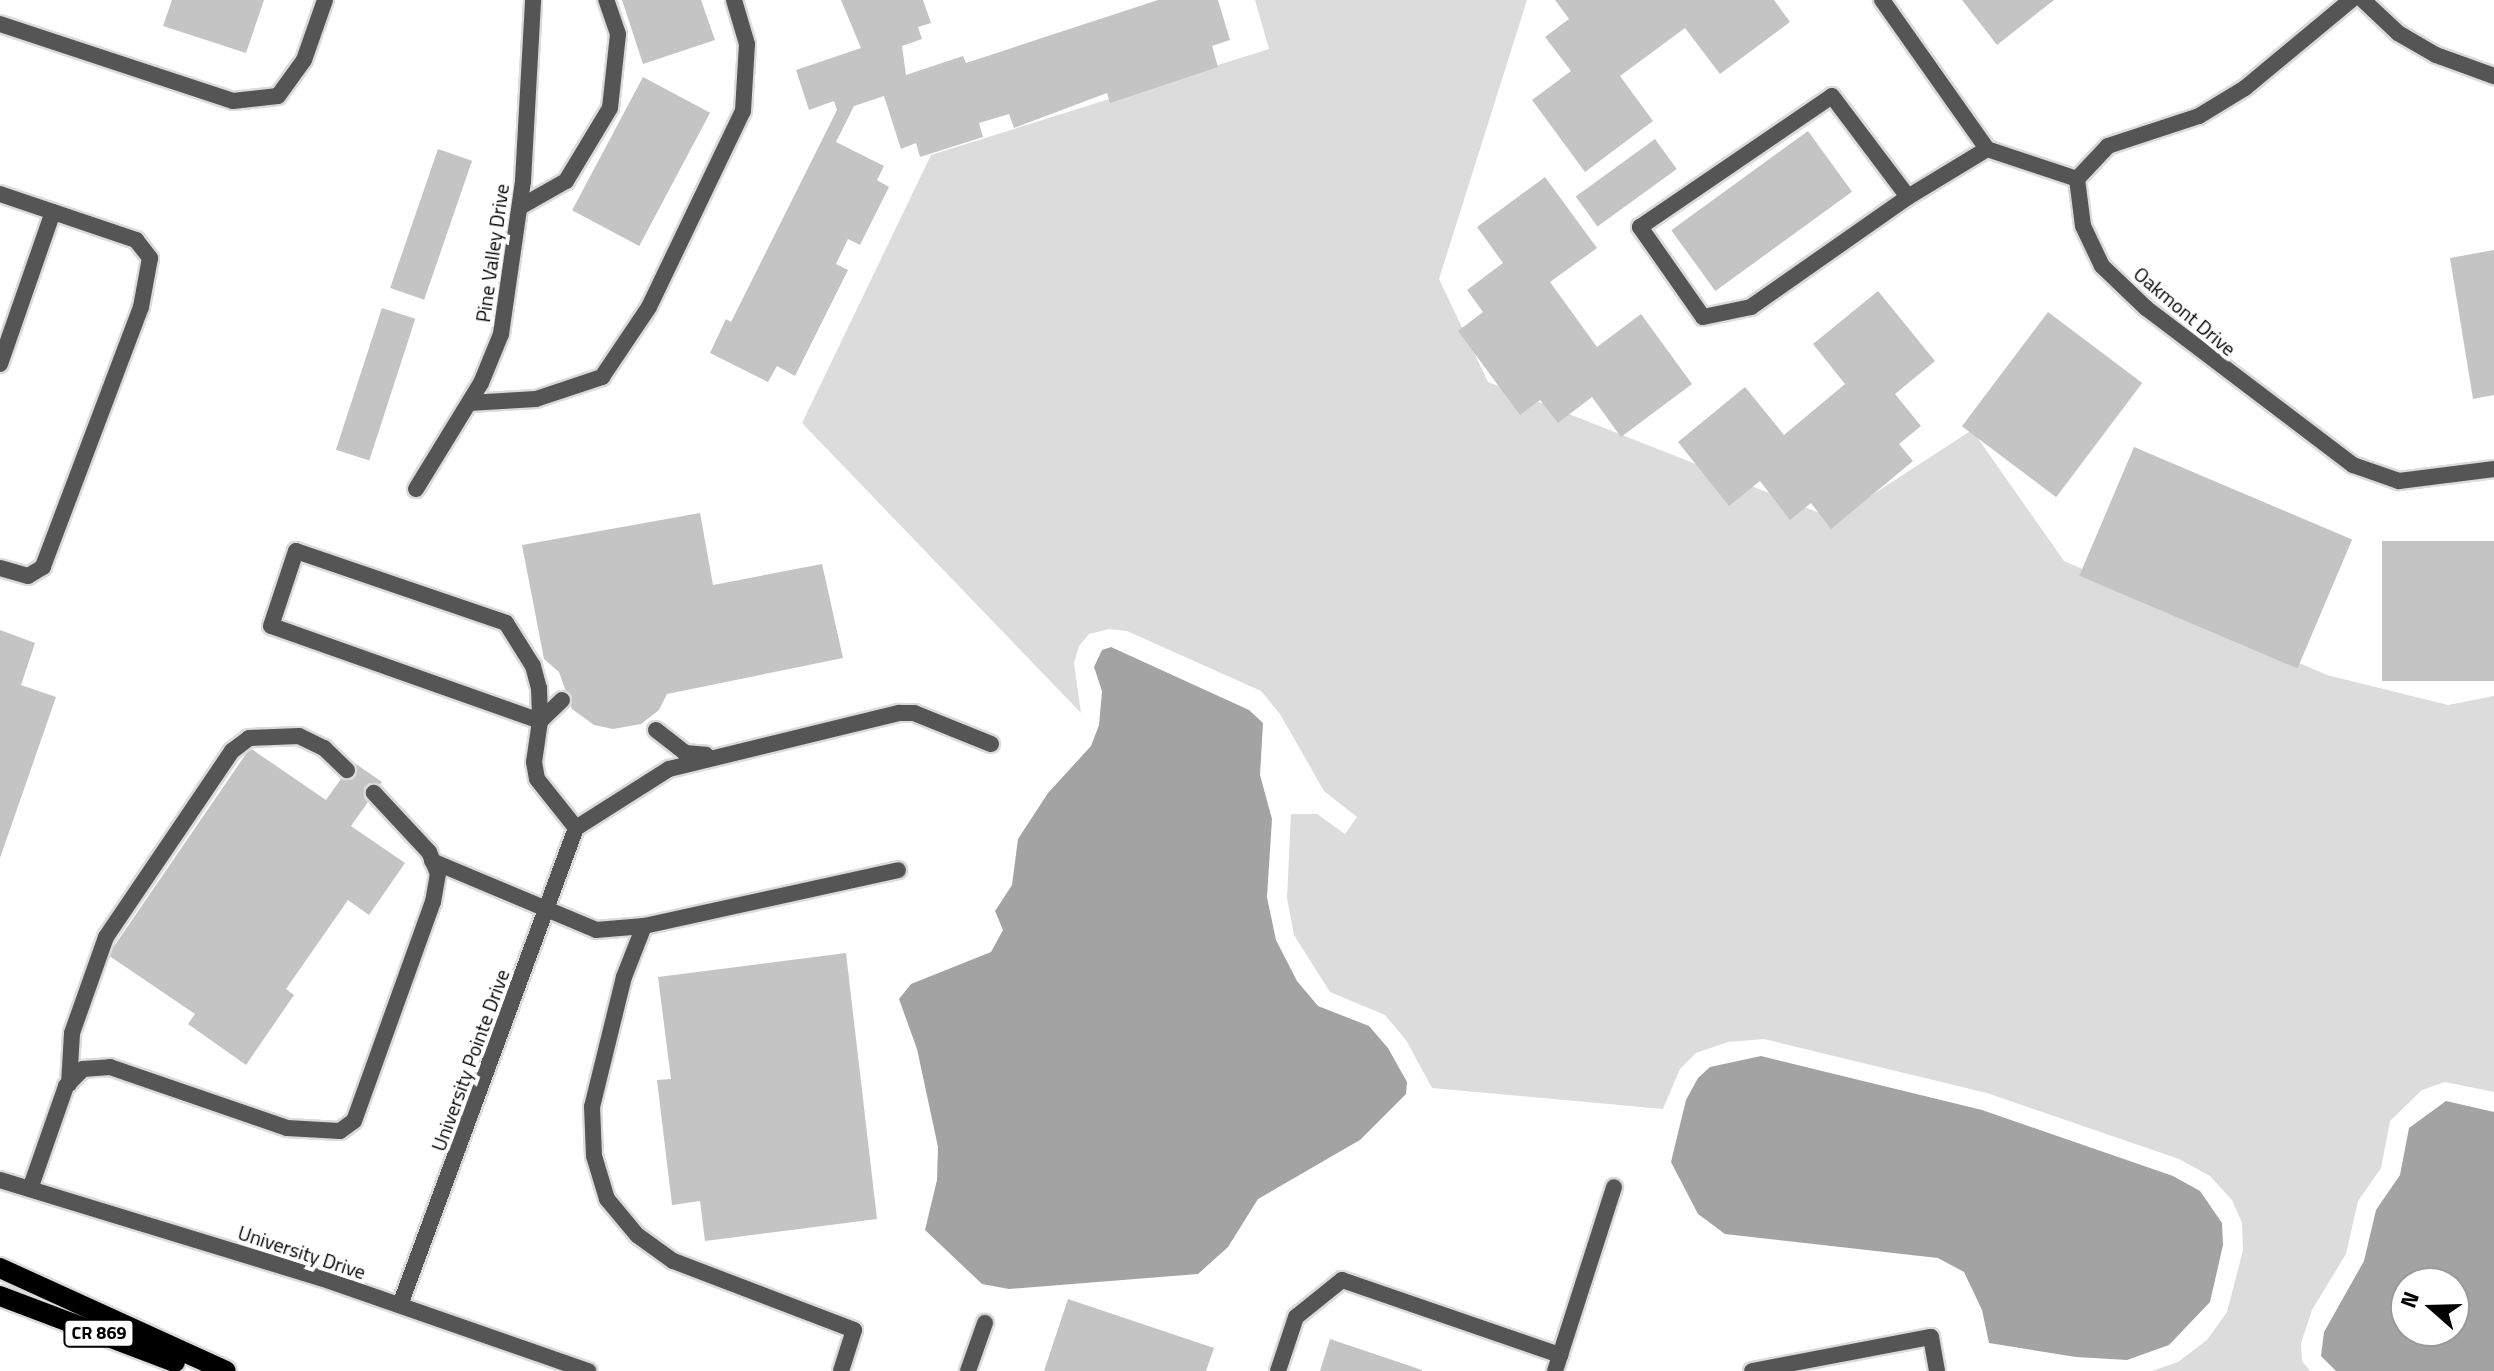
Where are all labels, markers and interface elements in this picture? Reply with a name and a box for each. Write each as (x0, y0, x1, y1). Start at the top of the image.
street label: Pine Valley Drive (470, 182, 514, 324)
street label: Oakmont Drive (2129, 261, 2241, 361)
street label: University Pointe Drive (426, 966, 514, 1154)
street label: University Drive (235, 1220, 369, 1284)
north arrow (2390, 1267, 2470, 1347)
text: N (2391, 1286, 2428, 1312)
road number: CR 869 (63, 1319, 135, 1347)

